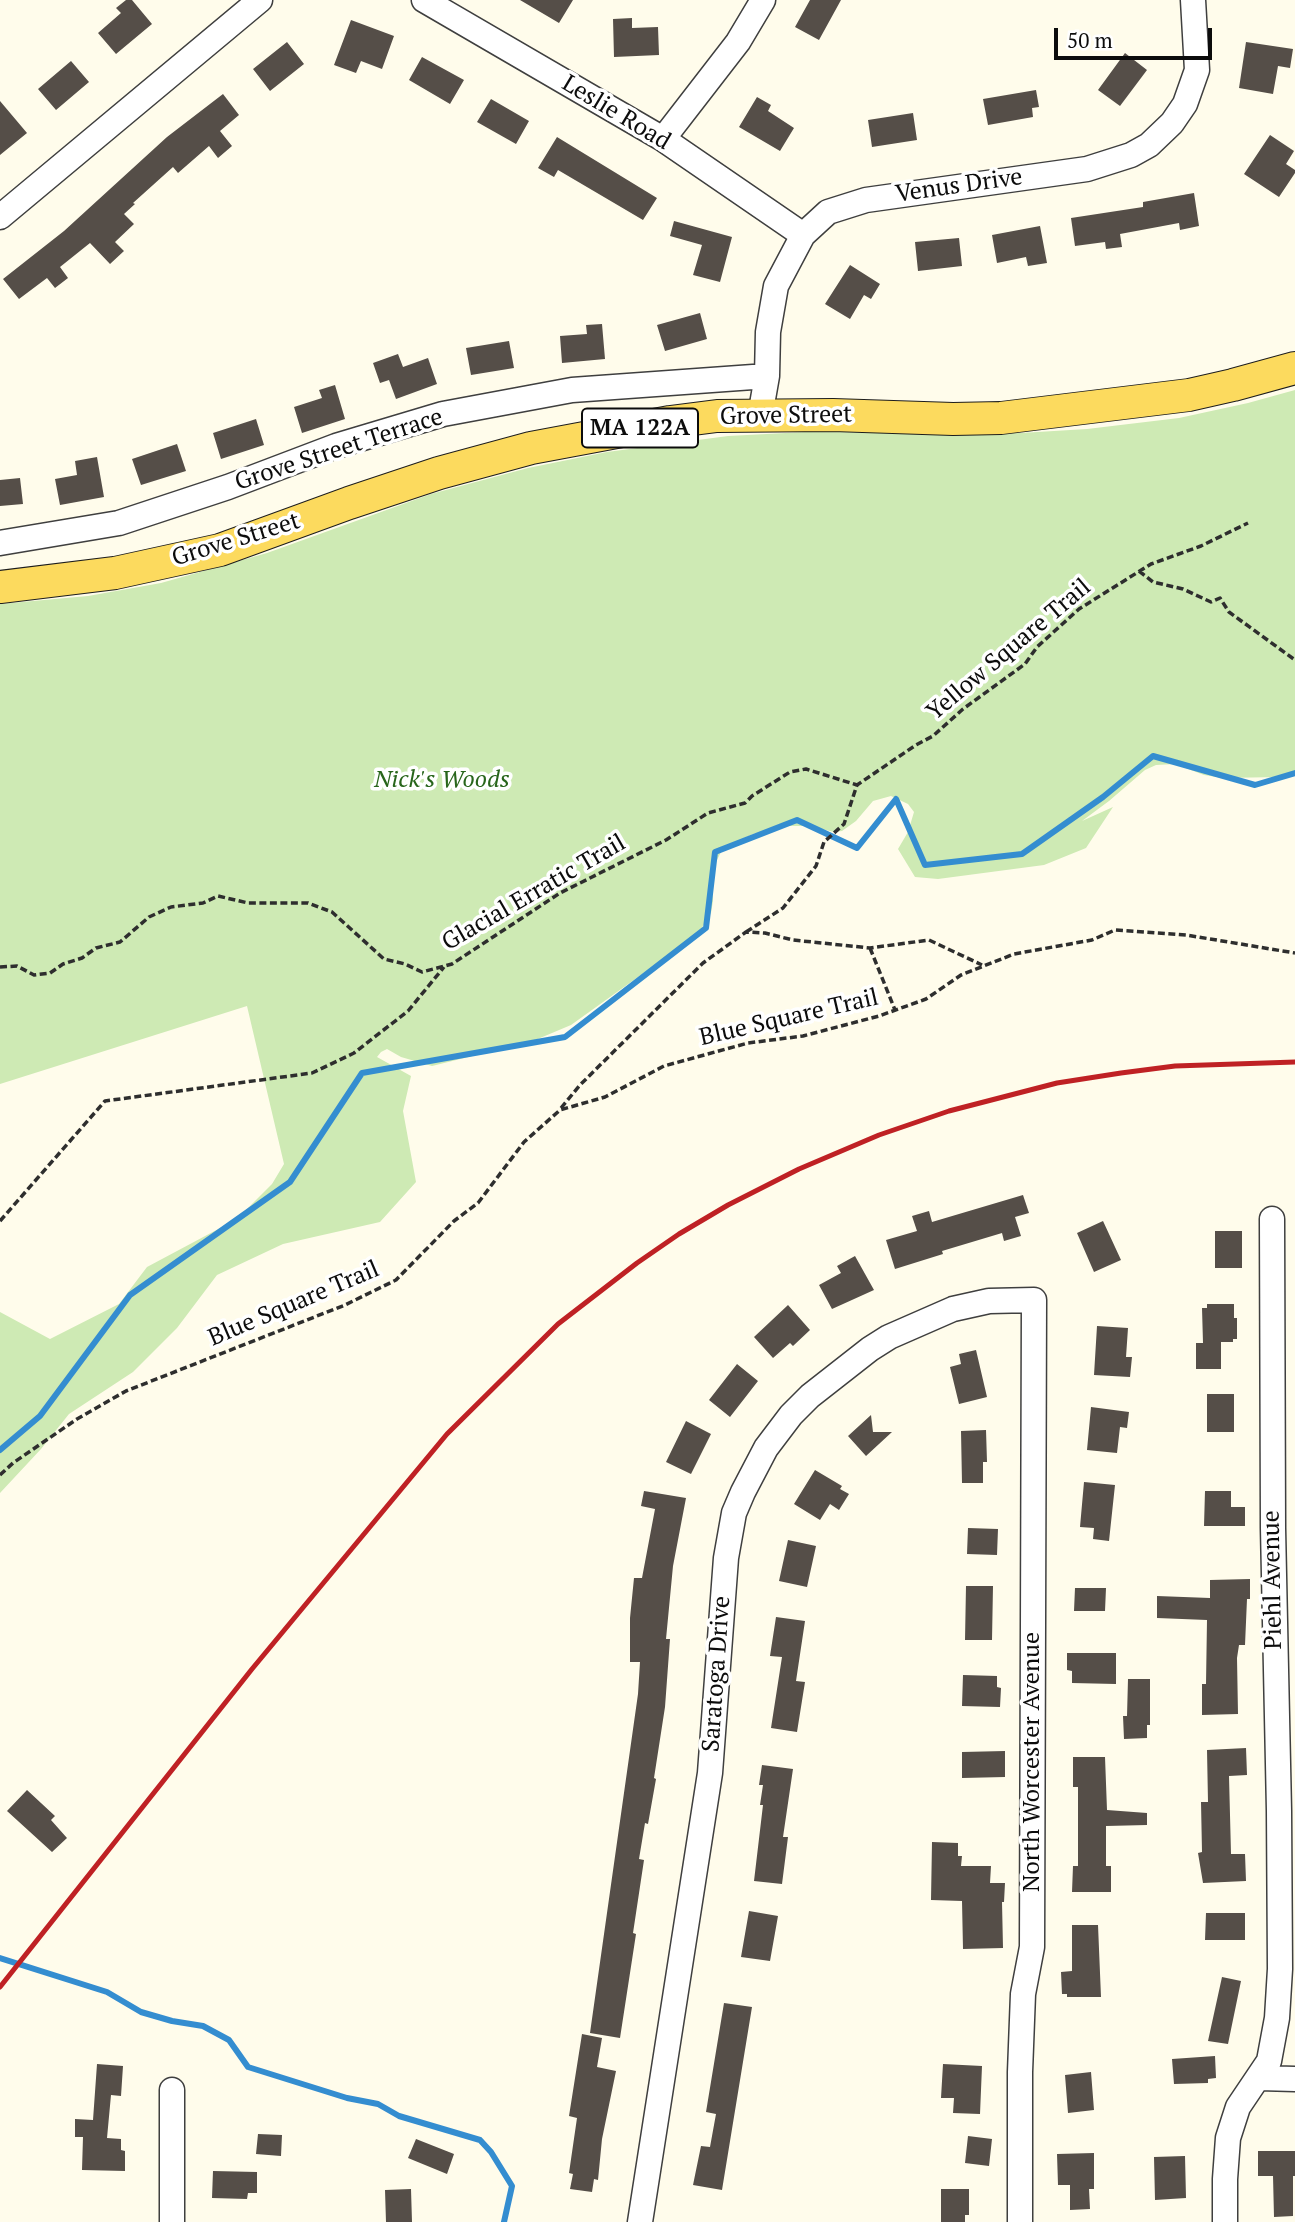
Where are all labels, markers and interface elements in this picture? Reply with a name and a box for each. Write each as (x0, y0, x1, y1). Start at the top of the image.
scale bar (1057, 14, 1214, 58)
text: 50 m (1067, 26, 1113, 54)
street label: Leslie Road (556, 69, 676, 157)
street label: Venus Drive (894, 163, 1024, 209)
street label: Grove Street (720, 400, 852, 432)
street label: Grove Street Terrace (231, 403, 447, 497)
road number: MA 122A (582, 408, 698, 448)
street label: Grove Street (169, 507, 303, 573)
street label: Yellow Square Trail (921, 573, 1097, 727)
park label: Nick's Woods (374, 766, 510, 794)
street label: Glacial Erratic Trail (437, 829, 631, 957)
street label: Blue Square Trail (697, 983, 881, 1053)
street label: Blue Square Trail (204, 1255, 384, 1353)
street label: Piehl Avenue (1257, 1510, 1289, 1650)
street label: Saratoga Drive (697, 1595, 737, 1753)
street label: North Worcester Avenue (1018, 1632, 1046, 1892)

